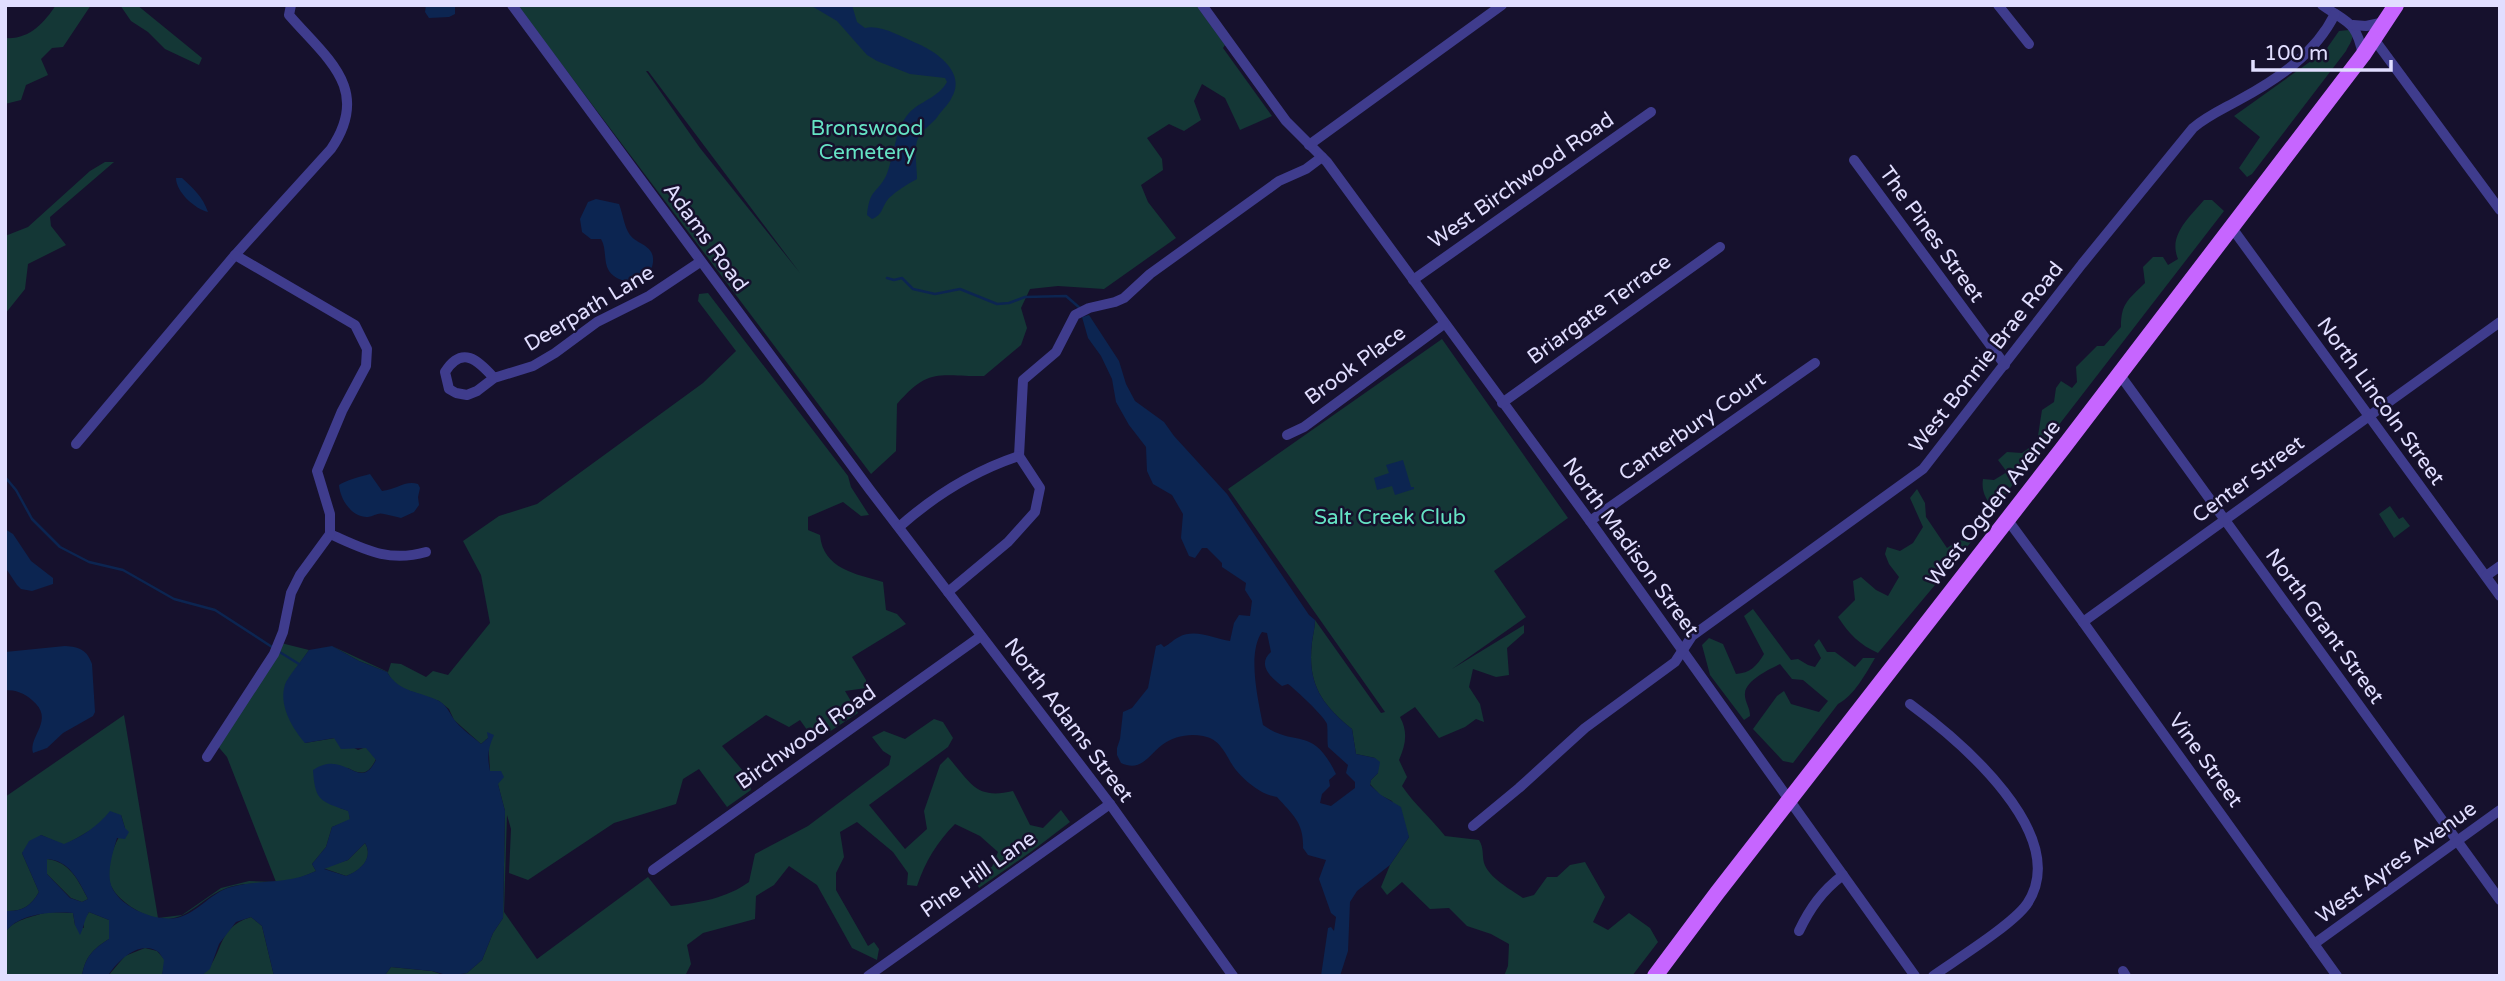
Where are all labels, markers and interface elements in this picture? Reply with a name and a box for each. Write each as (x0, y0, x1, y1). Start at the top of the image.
scale bar (2253, 28, 2391, 72)
text: 100 m (2264, 41, 2328, 66)
street label: West Birchwood Road (1424, 107, 1619, 254)
park label: Bronswood Cemetery (811, 116, 923, 165)
street label: The Pines Street (1874, 161, 1989, 307)
street label: Adams Road (658, 178, 753, 296)
street label: Briargate Terrace (1523, 249, 1676, 370)
street label: West Bonnie Brae Road (1904, 257, 2069, 458)
street label: Deerpath Lane (520, 260, 659, 357)
street label: North Lincoln Street (2311, 313, 2450, 490)
street label: Brook Place (1300, 320, 1411, 410)
street label: Canterbury Court (1614, 366, 1770, 486)
street label: West Ogden Avenue (1921, 415, 2066, 591)
street label: Center Street (2188, 431, 2309, 528)
street label: North Madison Street (1557, 453, 1704, 642)
park label: Salt Creek Club (1314, 505, 1466, 530)
street label: North Grant Street (2260, 544, 2389, 709)
street label: North Adams Street (999, 633, 1138, 807)
street label: Birchwood Road (732, 680, 881, 795)
street label: Vine Street (2163, 709, 2248, 812)
street label: West Ayres Avenue (2311, 796, 2481, 929)
street label: Pine Hill Lane (916, 825, 1041, 923)

